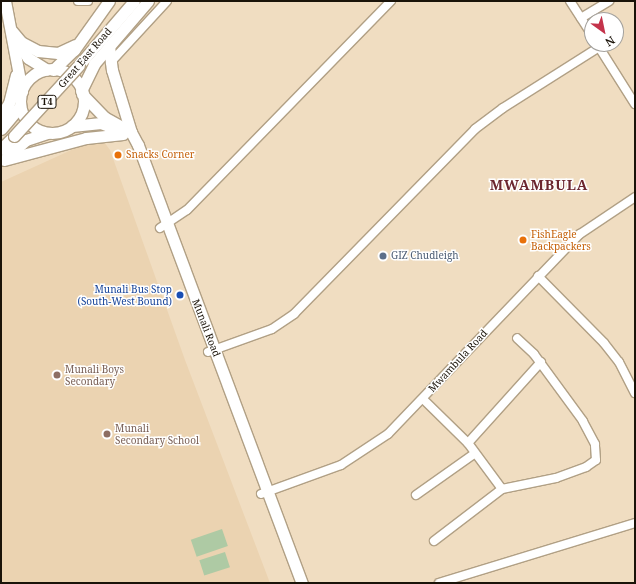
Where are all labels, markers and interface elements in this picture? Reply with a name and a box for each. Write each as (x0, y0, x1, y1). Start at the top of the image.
north arrow (584, 12, 624, 52)
street label: Great East Road (56, 26, 114, 90)
text: N (603, 33, 618, 50)
road number: T4 (37, 95, 57, 109)
place label: Snacks Corner (126, 149, 195, 161)
marker: Snacks Corner (113, 150, 123, 160)
district label: MWAMBULA (490, 177, 588, 193)
place label: FishEagle Backpackers (531, 228, 591, 252)
marker: FishEagle Backpackers (518, 235, 528, 245)
place label: GIZ Chudleigh (391, 250, 459, 262)
marker: GIZ Chudleigh (378, 251, 388, 261)
place label: Munali Bus Stop (South-West Bound) (77, 283, 172, 306)
marker: Munali Bus Stop (South-West Bound) (175, 290, 185, 300)
street label: Munali Road (190, 297, 222, 359)
street label: Mwambula Road (426, 327, 490, 395)
place label: Munali Boys Secondary (65, 363, 124, 386)
marker: Munali Boys Secondary (52, 370, 62, 380)
place label: Munali Secondary School (115, 422, 199, 446)
marker: Munali Secondary School (102, 429, 112, 439)

